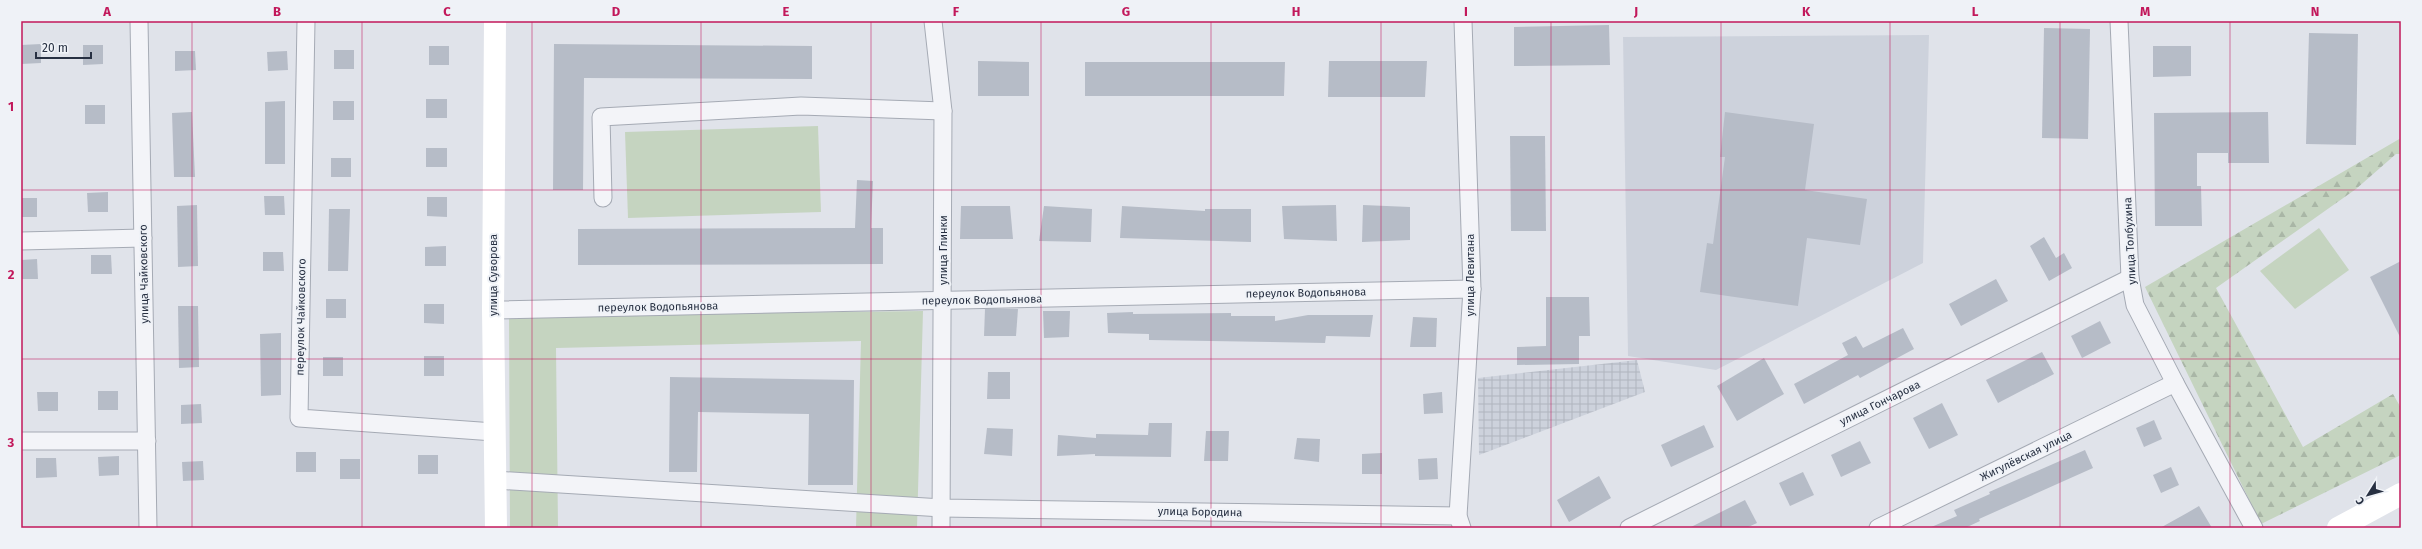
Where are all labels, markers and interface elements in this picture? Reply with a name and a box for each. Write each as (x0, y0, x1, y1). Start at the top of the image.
text: A (102, 4, 111, 19)
text: B (273, 4, 281, 19)
text: C (443, 4, 451, 19)
text: D (612, 4, 621, 19)
text: E (783, 4, 790, 19)
text: F (953, 4, 960, 19)
text: G (1122, 4, 1130, 19)
text: H (1292, 4, 1300, 19)
text: I (1464, 4, 1468, 19)
text: J (1633, 4, 1638, 19)
text: K (1802, 4, 1811, 19)
text: L (1972, 4, 1979, 19)
text: M (2140, 4, 2150, 19)
text: N (2311, 4, 2319, 19)
scale bar (36, 34, 91, 60)
text: 20 m (42, 41, 68, 55)
text: 1 (8, 99, 14, 114)
street label: улица Толбухина (2121, 197, 2139, 285)
street label: улица Глинки (937, 215, 950, 285)
street label: улица Чайковского (137, 224, 151, 324)
street label: улица Суворова (487, 234, 500, 316)
street label: улица Левитана (1464, 234, 1477, 316)
street label: переулок Чайковского (293, 258, 309, 376)
text: 2 (8, 267, 15, 282)
street label: переулок Водопьянова (1246, 285, 1366, 301)
street label: переулок Водопьянова (922, 292, 1042, 308)
street label: переулок Водопьянова (598, 299, 718, 315)
street label: улица Гончарова (1838, 378, 1922, 428)
street label: Жигулёвская улица (1978, 428, 2074, 484)
text: 3 (7, 435, 15, 450)
north arrow (2348, 475, 2388, 515)
text: С (2353, 494, 2368, 507)
street label: улица Бородина (1158, 505, 1242, 519)

